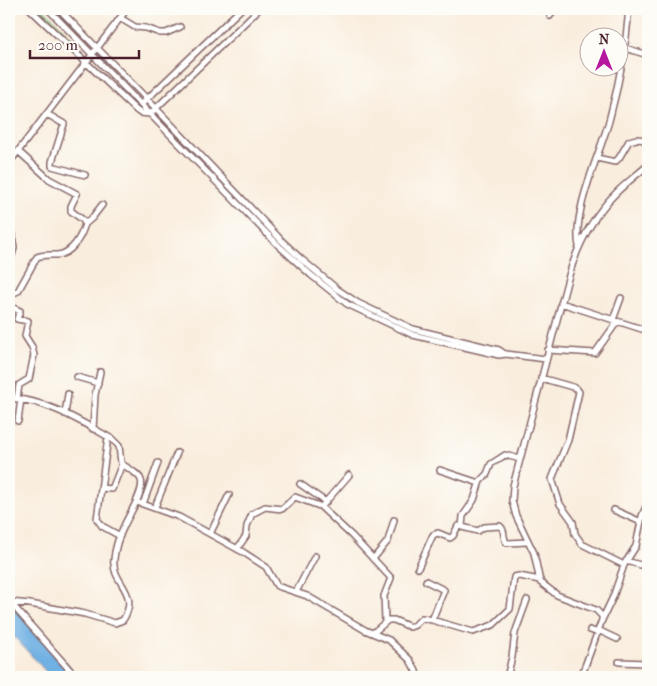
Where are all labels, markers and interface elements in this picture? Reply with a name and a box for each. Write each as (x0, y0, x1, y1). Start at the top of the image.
scale bar (30, 28, 139, 60)
north arrow (580, 28, 630, 78)
text: N (599, 31, 610, 48)
text: 200 m (38, 36, 78, 54)

